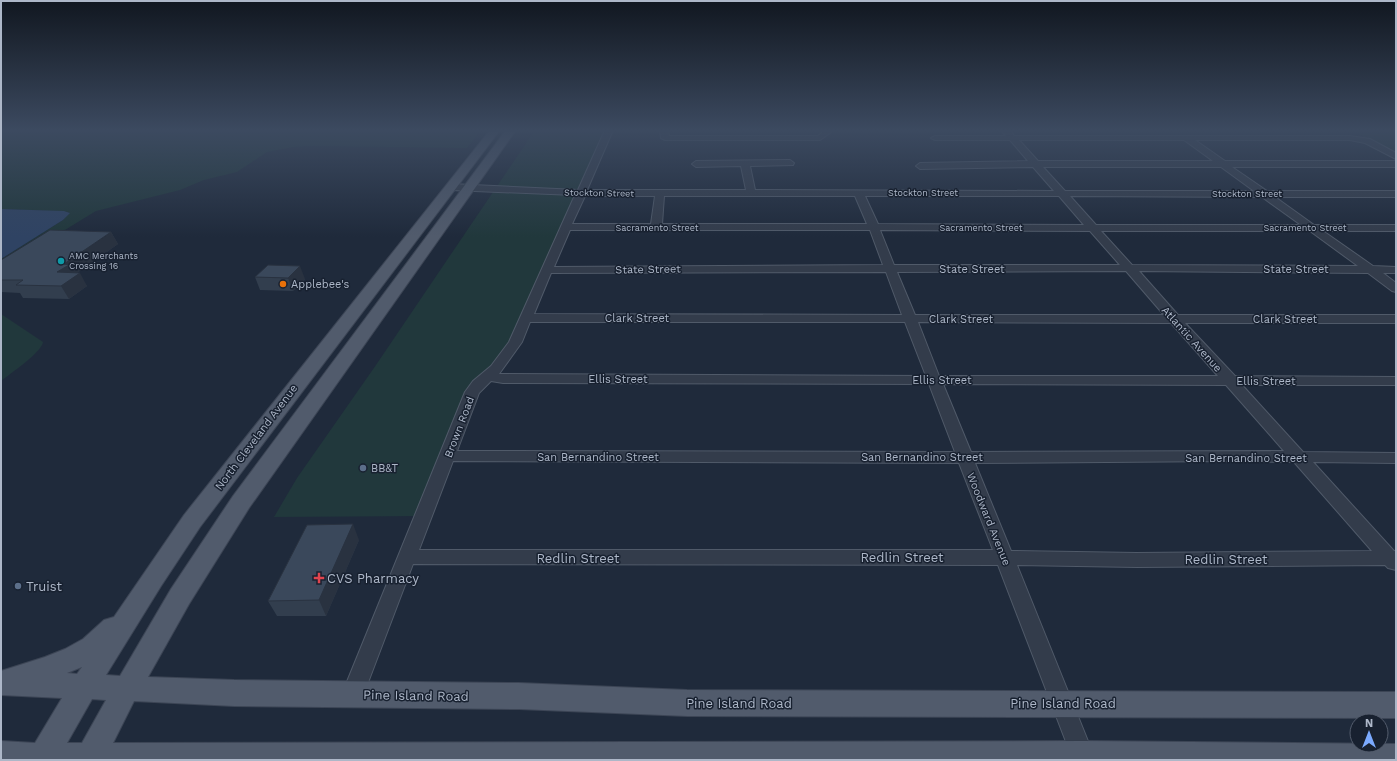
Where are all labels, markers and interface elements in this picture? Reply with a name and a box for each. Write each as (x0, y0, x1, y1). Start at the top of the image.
street label: Stockton Street (564, 187, 634, 199)
street label: Stockton Street (888, 188, 958, 198)
street label: Stockton Street (1212, 189, 1282, 199)
street label: Sacramento Street (615, 223, 699, 233)
street label: Sacramento Street (939, 223, 1023, 233)
street label: Sacramento Street (1263, 223, 1347, 233)
place label: AMC Merchants Crossing 16 (69, 251, 138, 271)
marker: AMC Merchants Crossing 16 (56, 256, 66, 266)
street label: State Street (615, 262, 681, 277)
street label: State Street (939, 263, 1005, 276)
street label: State Street (1263, 263, 1329, 276)
place label: Applebee's (291, 278, 350, 291)
marker: Applebee's (278, 279, 288, 289)
street label: Atlantic Avenue (1159, 304, 1224, 375)
street label: Clark Street (605, 312, 670, 325)
street label: Clark Street (929, 313, 994, 326)
street label: Clark Street (1253, 313, 1318, 326)
street label: Ellis Street (588, 373, 648, 386)
street label: Ellis Street (912, 374, 972, 387)
street label: Ellis Street (1236, 375, 1296, 388)
street label: North Cleveland Avenue (213, 382, 300, 493)
street label: Brown Road (442, 395, 477, 460)
street label: San Bernandino Street (537, 451, 659, 464)
street label: San Bernandino Street (861, 451, 983, 464)
street label: San Bernandino Street (1185, 452, 1307, 465)
place label: BB&T (371, 462, 398, 475)
marker: BB&T (358, 463, 368, 473)
street label: Woodward Avenue (964, 471, 1013, 568)
street label: Redlin Street (860, 550, 944, 565)
street label: Redlin Street (536, 551, 620, 566)
street label: Redlin Street (1184, 552, 1268, 567)
place label: CVS Pharmacy (327, 571, 419, 586)
marker: CVS Pharmacy (314, 573, 324, 583)
place label: Truist (26, 579, 63, 594)
marker: Truist (13, 581, 23, 591)
street label: Pine Island Road (363, 687, 469, 704)
street label: Pine Island Road (686, 696, 792, 711)
street label: Pine Island Road (1010, 696, 1116, 711)
north arrow (1349, 713, 1389, 753)
text: N (1365, 717, 1373, 730)

